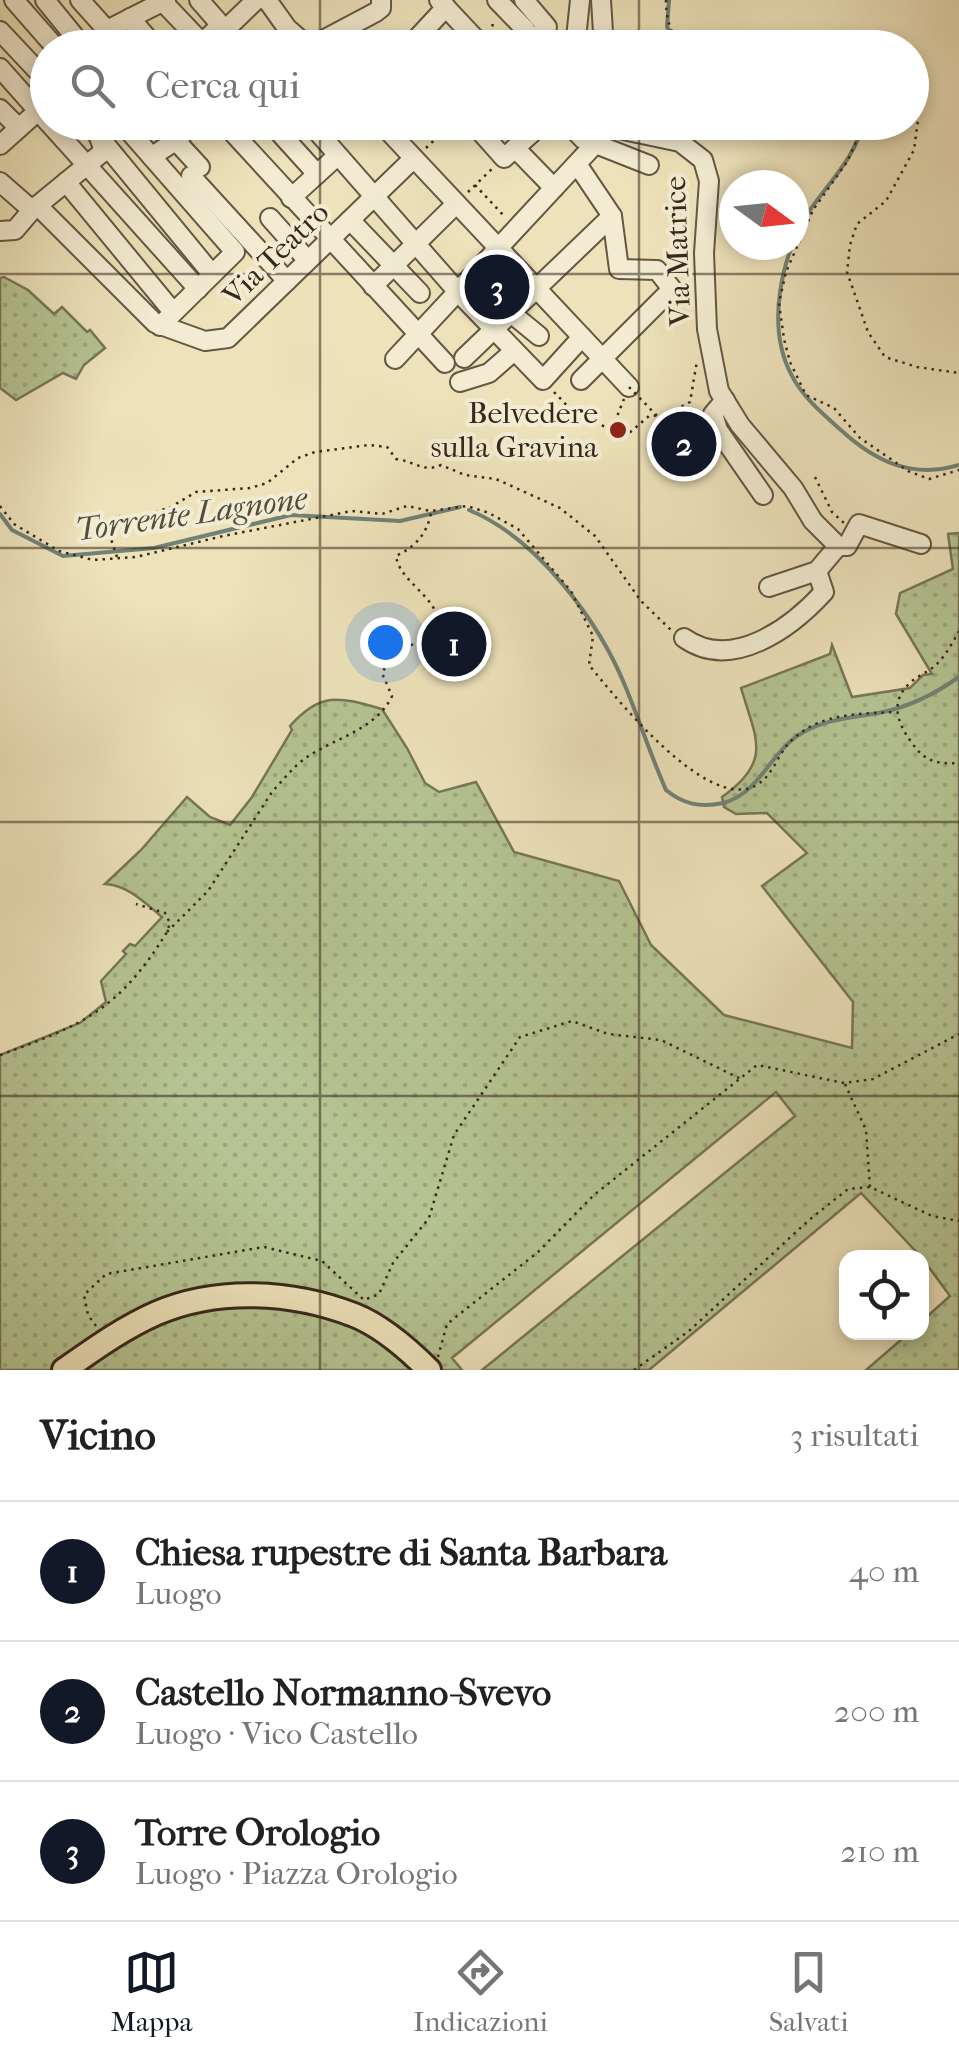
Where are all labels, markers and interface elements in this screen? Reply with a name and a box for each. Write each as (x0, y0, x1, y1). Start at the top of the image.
search box (30, 30, 929, 140)
icon: search (65, 58, 120, 113)
text: Cerca qui (145, 63, 300, 108)
north arrow (719, 170, 809, 260)
street label: Via Matrice (658, 175, 698, 328)
street label: Via Teatro (215, 195, 336, 314)
pin: 3 (464, 250, 530, 324)
place label: Belvedere sulla Gravina (430, 396, 599, 465)
pin: 2 (652, 406, 716, 482)
marker: Belvedere sulla Gravina (607, 419, 629, 441)
water label: Torrente Lagnone (73, 479, 310, 549)
pin: 1 (422, 606, 486, 682)
your location (360, 617, 411, 668)
map controls (839, 1250, 929, 1340)
button: locate (839, 1250, 929, 1340)
text: Vicino (40, 1411, 156, 1460)
text: 3 risultati (790, 1417, 919, 1454)
text: Chiesa rupestre di Santa Barbara (135, 1530, 667, 1575)
text: 1 (67, 1553, 78, 1590)
text: 40 m (849, 1553, 919, 1590)
text: Luogo (135, 1575, 222, 1612)
text: Castello Normanno-Svevo (135, 1670, 551, 1715)
text: 2 (64, 1693, 81, 1730)
text: 200 m (834, 1693, 919, 1730)
text: Luogo · Vico Castello (135, 1715, 418, 1752)
text: Torre Orologio (135, 1810, 380, 1855)
text: 3 (66, 1833, 79, 1870)
text: 210 m (840, 1833, 919, 1870)
text: Luogo · Piazza Orologio (135, 1855, 458, 1892)
tab: Mappa (110, 1945, 192, 2038)
tab: Indicazioni (413, 1945, 548, 2038)
tab: Salvati (769, 1945, 849, 2038)

